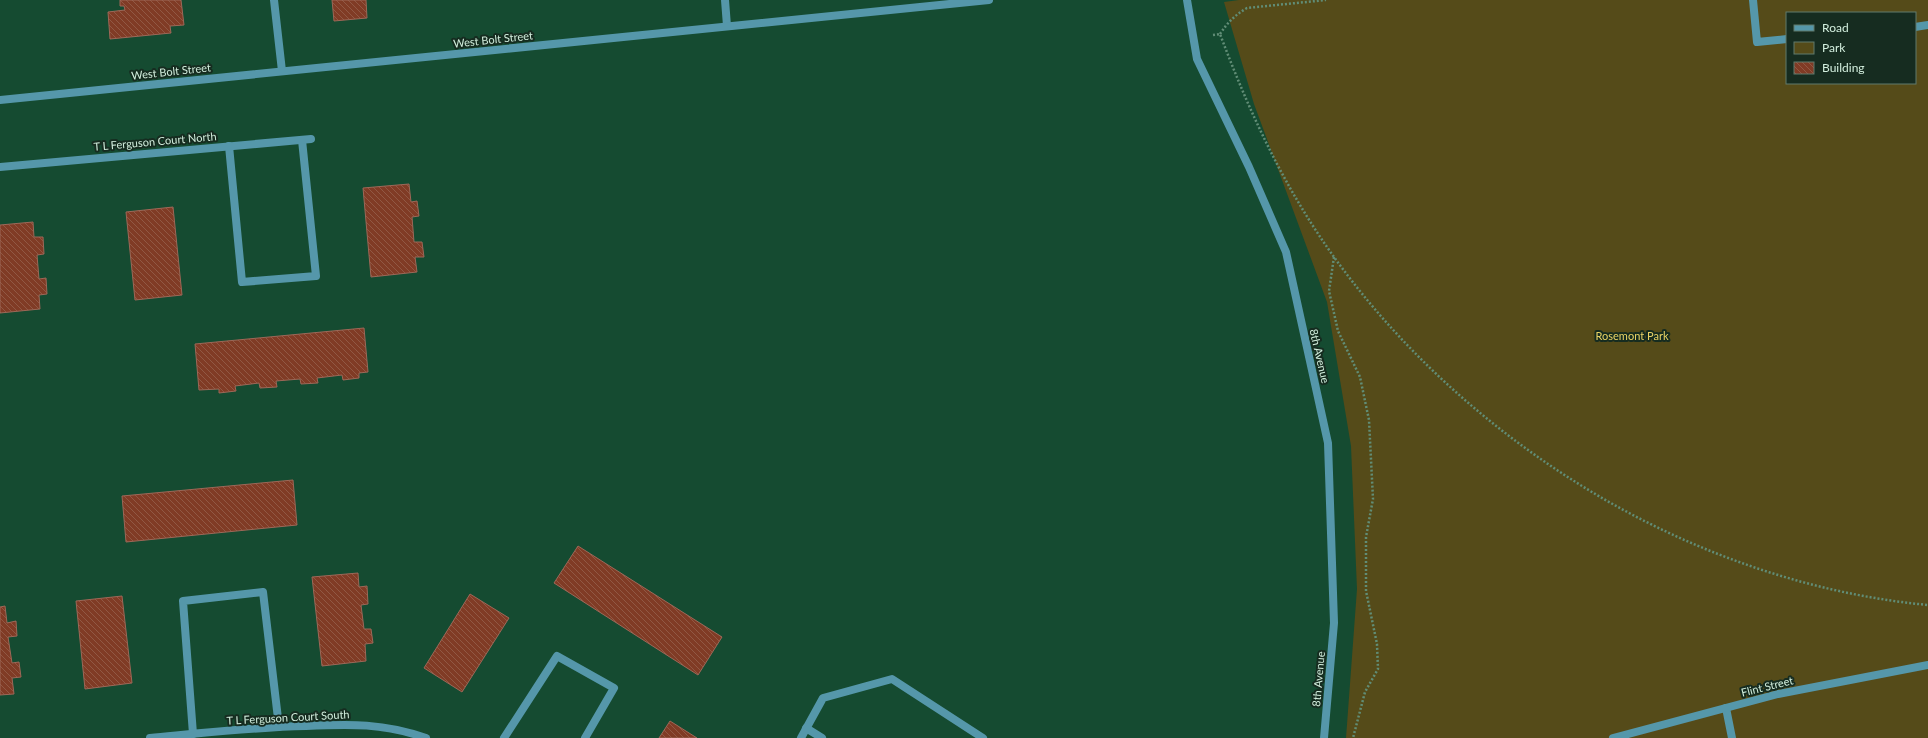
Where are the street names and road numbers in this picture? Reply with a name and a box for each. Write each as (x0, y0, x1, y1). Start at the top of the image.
street label: West Bolt Street (453, 28, 533, 50)
street label: West Bolt Street (131, 60, 211, 82)
street label: T L Ferguson Court North (93, 129, 217, 153)
street label: 8th Avenue (1307, 328, 1333, 385)
street label: 8th Avenue (1309, 651, 1327, 707)
street label: Flint Street (1740, 673, 1794, 699)
street label: T L Ferguson Court South (226, 707, 350, 727)

